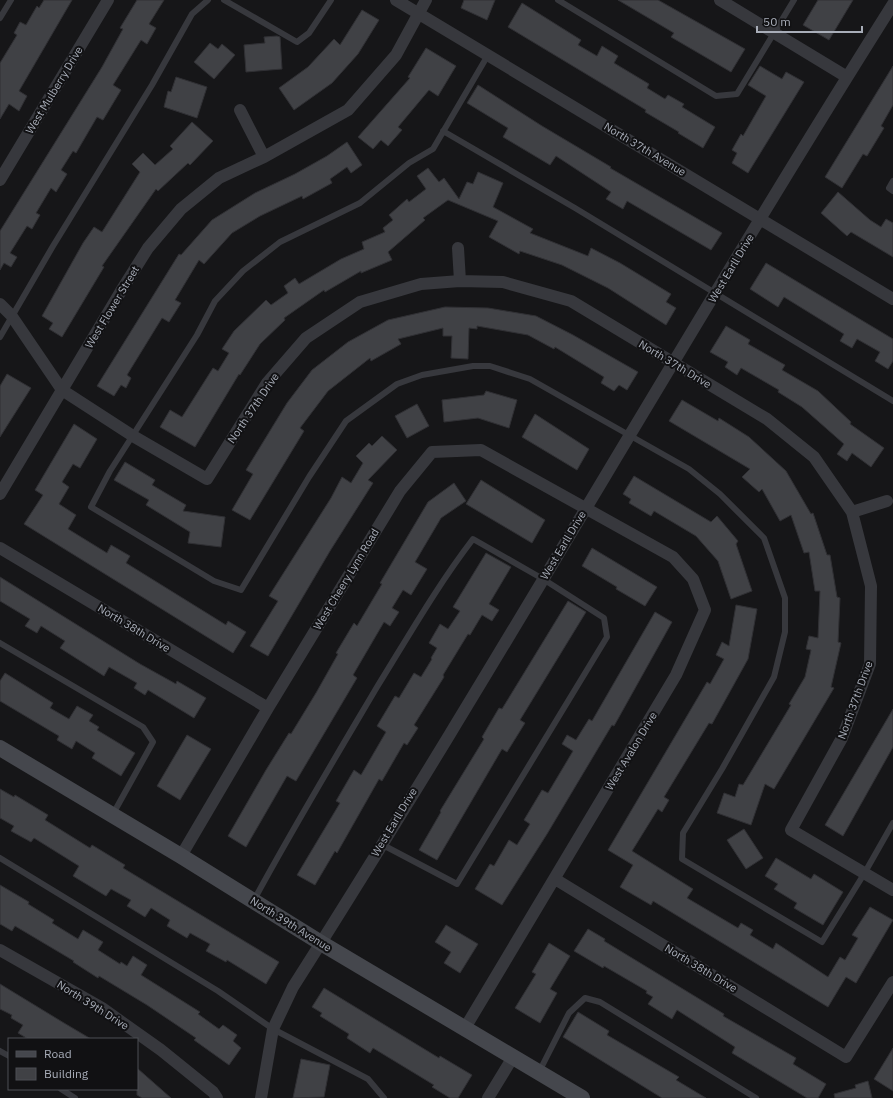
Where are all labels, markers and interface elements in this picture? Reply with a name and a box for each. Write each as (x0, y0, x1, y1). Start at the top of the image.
scale bar (757, 8, 862, 34)
text: 50 m (763, 14, 791, 29)
street label: West Mulberry Drive (22, 44, 86, 136)
street label: North 37th Avenue (601, 119, 689, 179)
street label: West Earll Drive (705, 231, 757, 305)
street label: West Flower Street (82, 263, 142, 351)
street label: North 37th Drive (636, 337, 714, 391)
street label: North 37th Drive (224, 370, 282, 446)
street label: West Earll Drive (537, 508, 589, 582)
street label: West Cheery Lynn Road (310, 526, 382, 632)
street label: North 38th Drive (95, 601, 173, 655)
street label: North 37th Drive (834, 659, 876, 741)
street label: West Avalon Drive (602, 709, 660, 793)
street label: West Earll Drive (368, 785, 420, 859)
street label: North 39th Avenue (248, 893, 334, 955)
street label: North 38th Drive (662, 941, 740, 995)
street label: North 39th Drive (54, 977, 132, 1033)
legend (8, 1038, 138, 1090)
text: Road (44, 1046, 72, 1061)
text: Building (44, 1066, 89, 1081)

